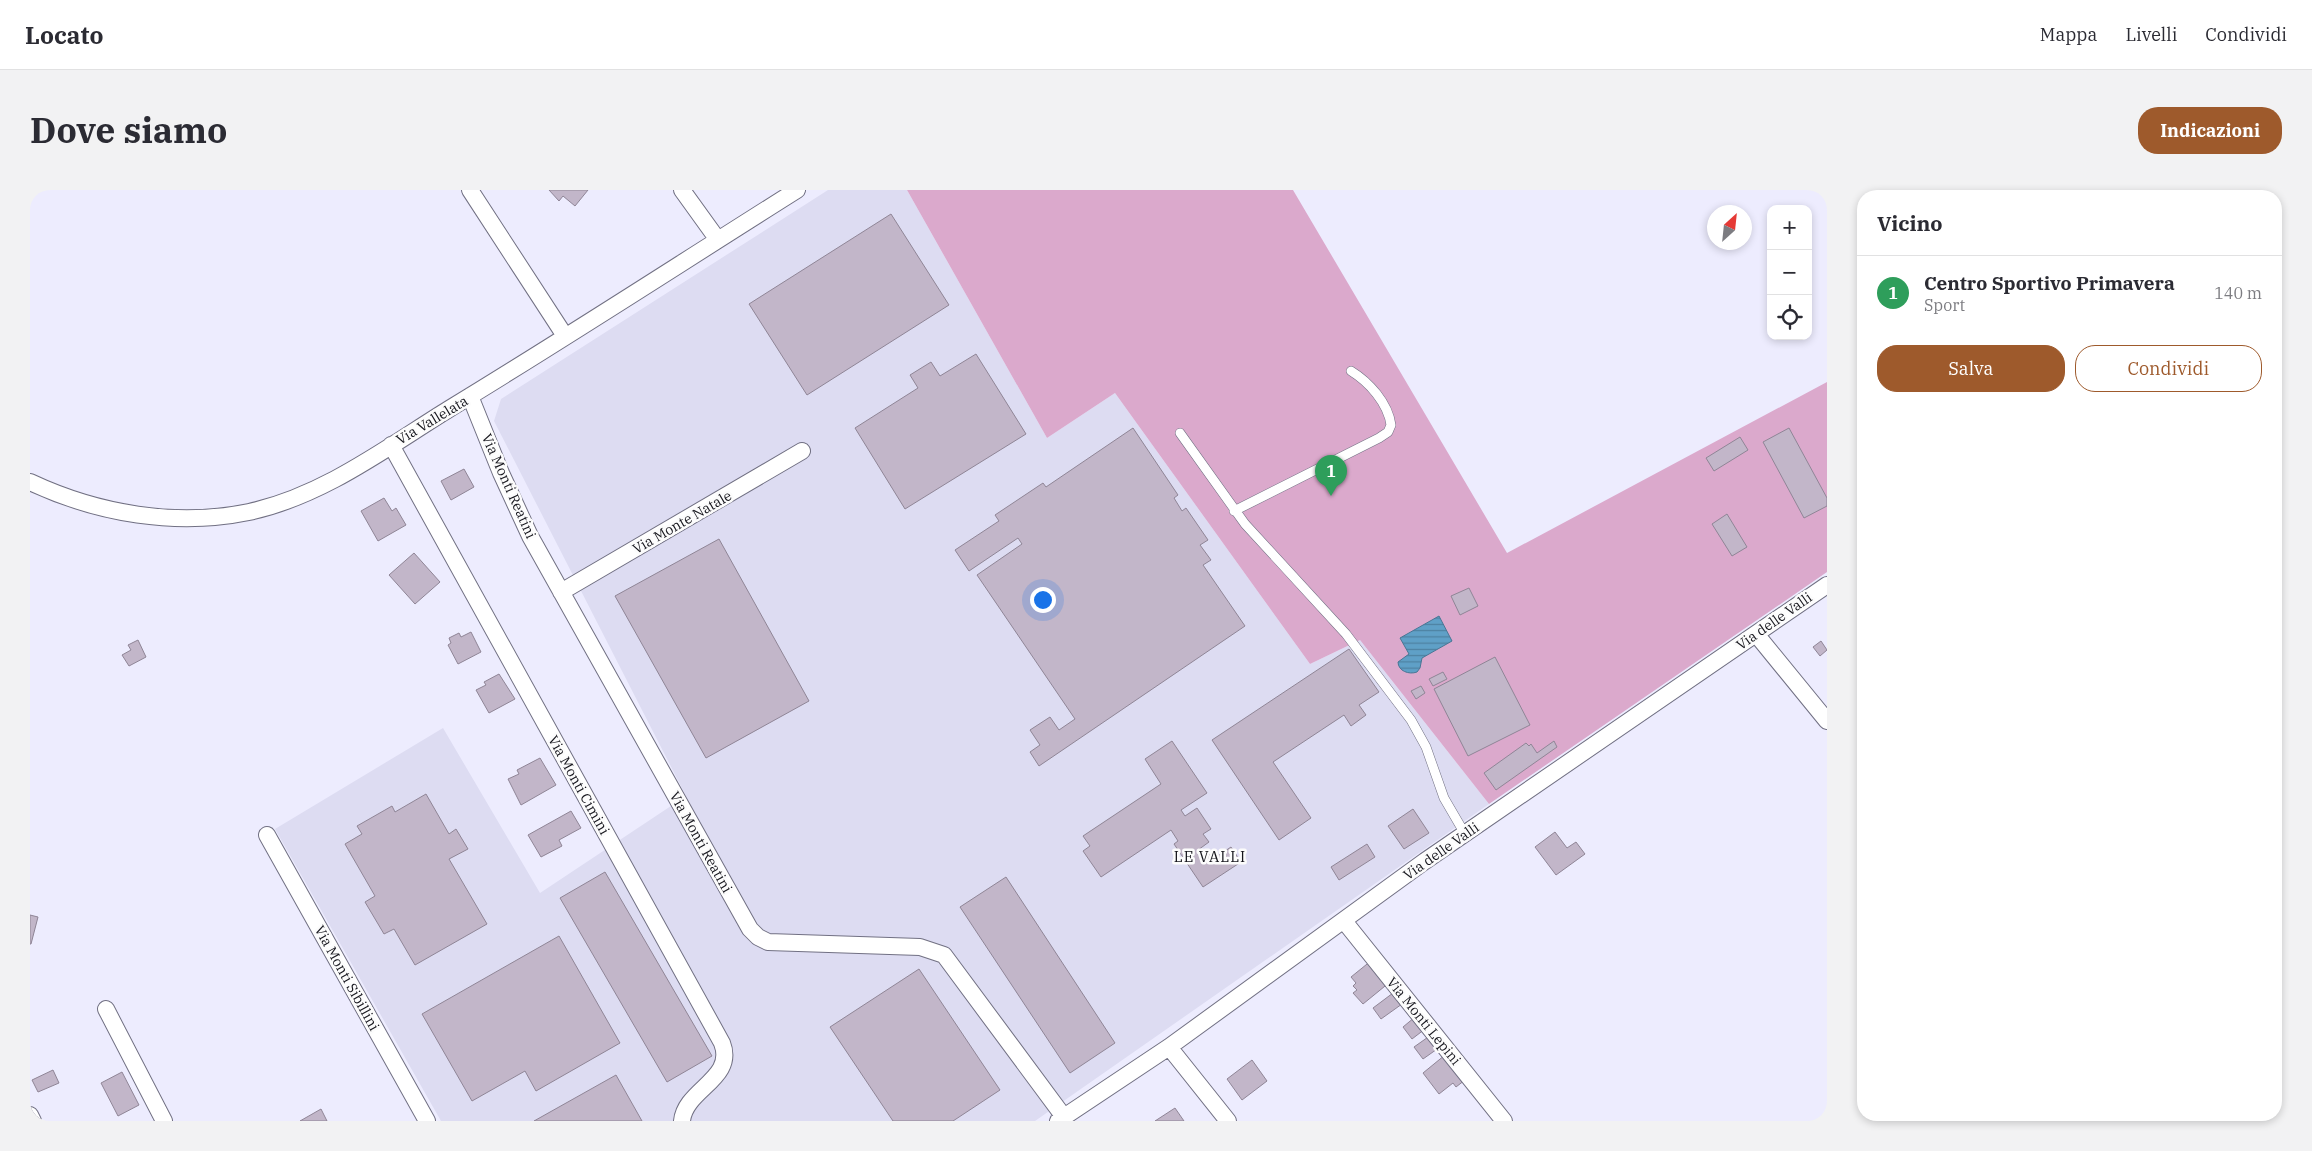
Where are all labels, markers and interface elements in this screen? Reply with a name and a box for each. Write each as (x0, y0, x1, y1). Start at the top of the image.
text: Locato (25, 19, 103, 51)
text: Mappa (2040, 23, 2097, 46)
text: Livelli (2125, 23, 2177, 46)
text: Condividi (2205, 23, 2287, 46)
text: Dove siamo (30, 107, 227, 153)
button: Indicazioni (2138, 107, 2282, 154)
north arrow (1707, 205, 1752, 250)
map controls (1767, 205, 1812, 340)
button: + (1767, 205, 1812, 250)
text: Vicino (1877, 209, 1943, 237)
button: − (1767, 250, 1812, 295)
text: Centro Sportivo Primavera (1924, 271, 2175, 295)
text: 1 (1888, 283, 1898, 303)
text: 140 m (2214, 283, 2262, 303)
button: locate (1767, 295, 1812, 340)
text: Sport (1924, 295, 1965, 315)
button: Salva (1877, 345, 2065, 392)
button: Condividi (2075, 345, 2262, 392)
street label: Via Vallelata (393, 391, 471, 448)
street label: Via Monti Reatini (478, 431, 540, 541)
pin: 1 (1315, 455, 1347, 496)
street label: Via Monte Natale (629, 486, 735, 558)
your location (1030, 587, 1056, 613)
street label: Via delle Valli (1733, 588, 1815, 654)
street label: Via Monti Cimini (544, 732, 614, 838)
street label: Via Monti Reatini (666, 788, 736, 896)
street label: Via delle Valli (1400, 818, 1482, 884)
district label: LE VALLI (1174, 847, 1246, 866)
street label: Via Monti Sibillini (311, 922, 383, 1034)
street label: Via Monti Lepini (1383, 973, 1465, 1069)

